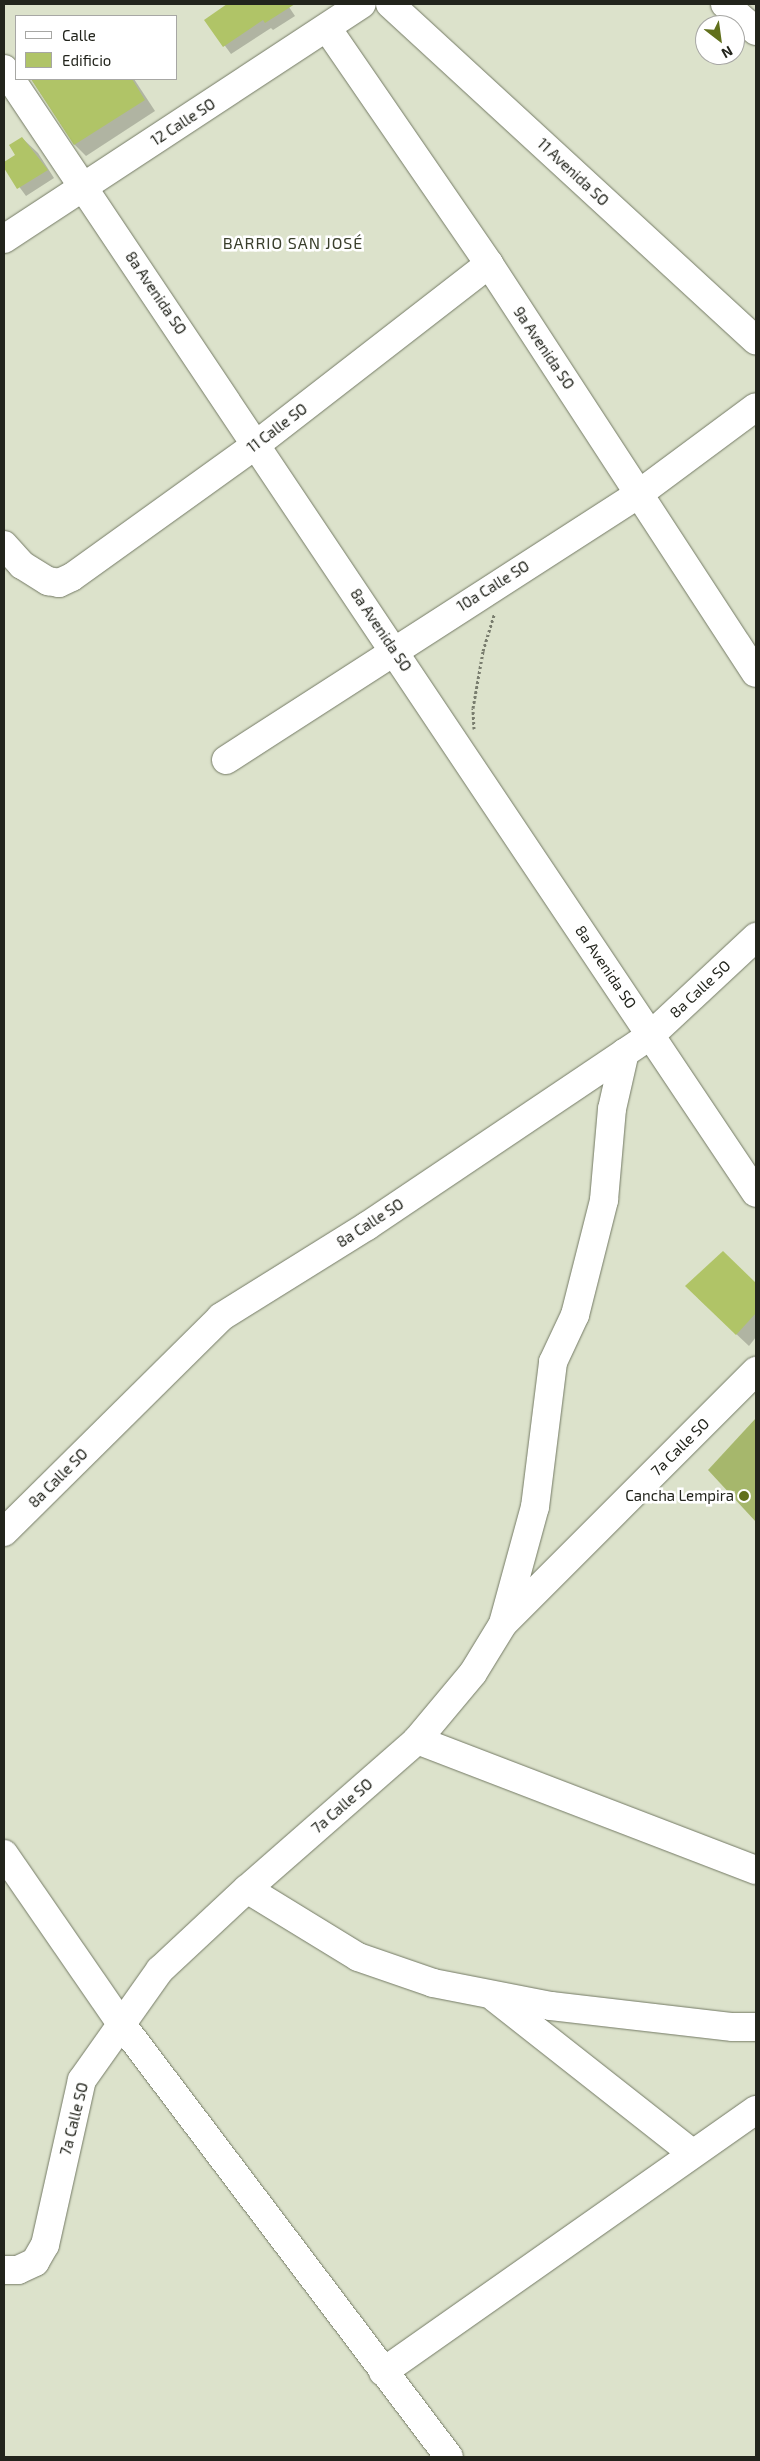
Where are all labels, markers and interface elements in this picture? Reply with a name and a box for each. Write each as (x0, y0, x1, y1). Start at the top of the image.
legend (15, 15, 178, 80)
north arrow (695, 15, 745, 65)
text: Calle (62, 26, 96, 44)
text: N (719, 43, 736, 62)
text: Edificio (62, 51, 111, 69)
street label: 12 Calle SO (147, 94, 219, 150)
street label: 11 Avenida SO (533, 134, 613, 210)
district label: BARRIO SAN JOSÉ (221, 233, 365, 253)
street label: 8a Avenida SO (122, 248, 190, 338)
street label: 9a Avenida SO (510, 303, 578, 393)
street label: 11 Calle SO (243, 400, 311, 456)
street label: 10a Calle SO (453, 557, 533, 615)
street label: 8a Avenida SO (347, 585, 415, 675)
street label: 8a Avenida SO (572, 922, 640, 1012)
street label: 8a Calle SO (666, 956, 734, 1022)
street label: 8a Calle SO (333, 1195, 407, 1251)
street label: 7a Calle SO (647, 1414, 713, 1480)
street label: 8a Calle SO (25, 1445, 91, 1511)
place label: Cancha Lempira (625, 1487, 734, 1505)
marker: Cancha Lempira (738, 1490, 750, 1502)
street label: 7a Calle SO (308, 1775, 376, 1837)
street label: 7a Calle SO (56, 2081, 92, 2157)

